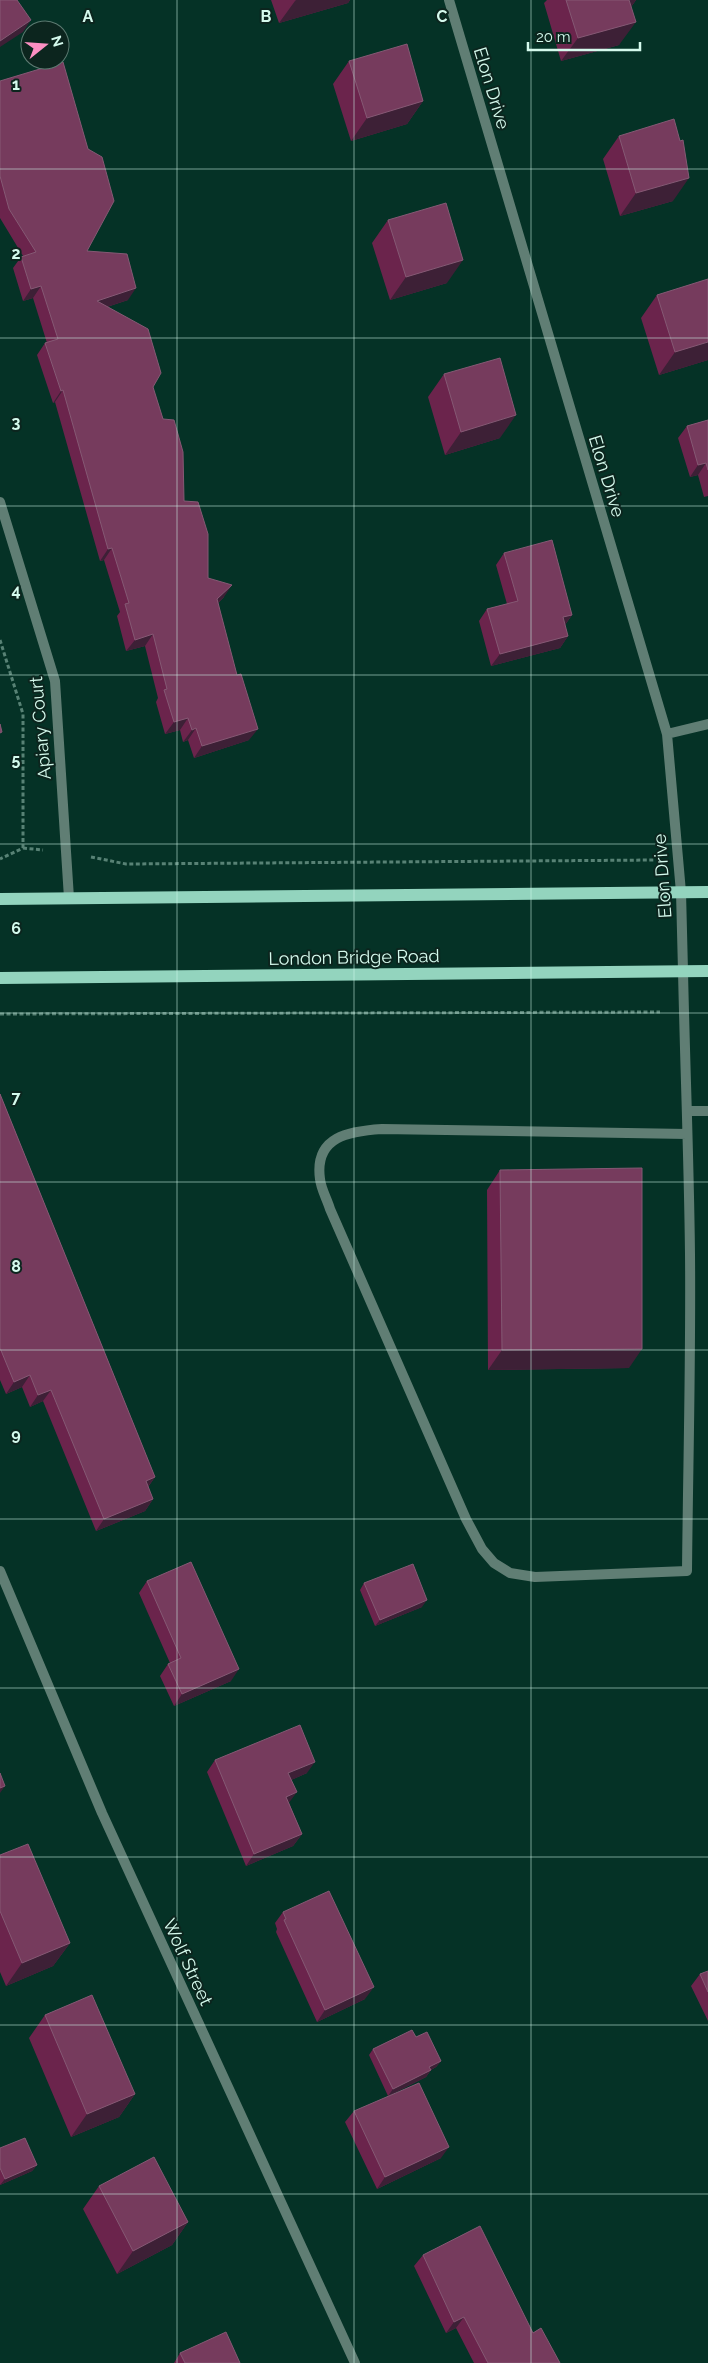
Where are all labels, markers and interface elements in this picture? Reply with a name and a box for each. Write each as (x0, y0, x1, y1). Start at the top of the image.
text: A (83, 7, 94, 26)
text: B (261, 7, 272, 26)
text: C (437, 7, 448, 26)
north arrow (20, 20, 70, 70)
scale bar (528, 20, 640, 52)
text: 20 m (536, 28, 571, 46)
text: N (48, 34, 67, 49)
street label: Elon Drive (470, 44, 515, 132)
text: 1 (12, 75, 20, 94)
text: 2 (11, 244, 21, 263)
text: 3 (12, 413, 21, 432)
street label: Elon Drive (585, 432, 630, 520)
text: 4 (11, 581, 21, 600)
street label: Apiary Court (25, 676, 55, 780)
text: 5 (12, 750, 21, 769)
street label: Elon Drive (649, 833, 675, 919)
text: 6 (11, 919, 21, 938)
street label: London Bridge Road (268, 945, 440, 969)
text: 7 (12, 1088, 21, 1107)
text: 8 (11, 1257, 21, 1276)
text: 9 (11, 1425, 21, 1444)
street label: Wolf Street (159, 1915, 217, 2009)

